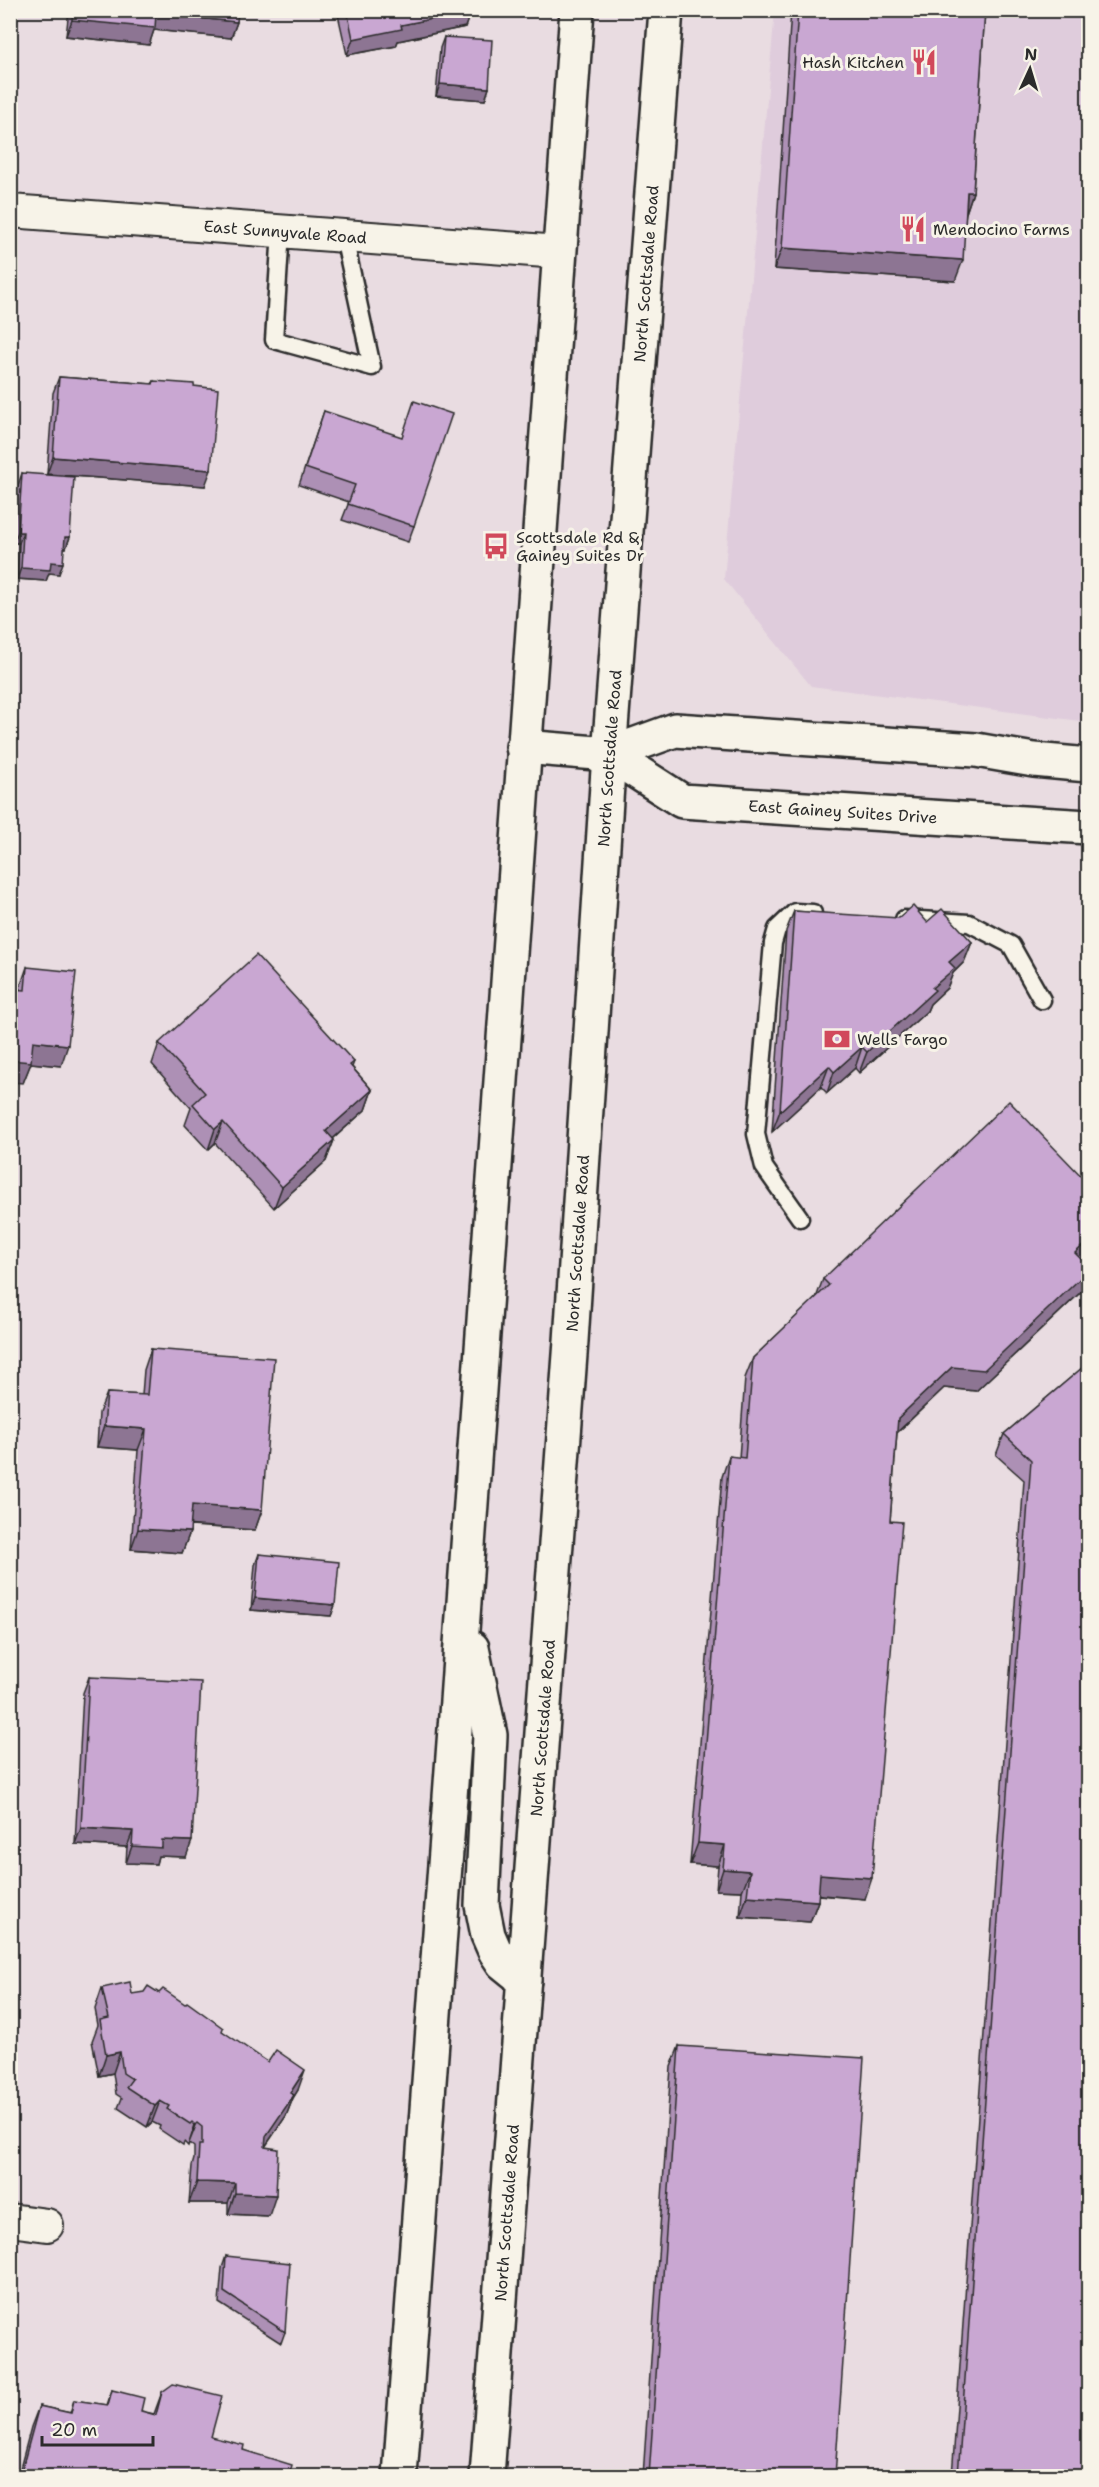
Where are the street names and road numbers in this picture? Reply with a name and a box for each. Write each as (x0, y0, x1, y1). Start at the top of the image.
street label: North Scottsdale Road (629, 184, 663, 363)
street label: East Sunnyvale Road (203, 215, 368, 248)
street label: North Scottsdale Road (593, 669, 626, 848)
street label: East Gainey Suites Drive (748, 795, 938, 828)
street label: North Scottsdale Road (561, 1154, 594, 1333)
street label: North Scottsdale Road (525, 1639, 559, 1817)
street label: North Scottsdale Road (489, 2123, 524, 2302)

